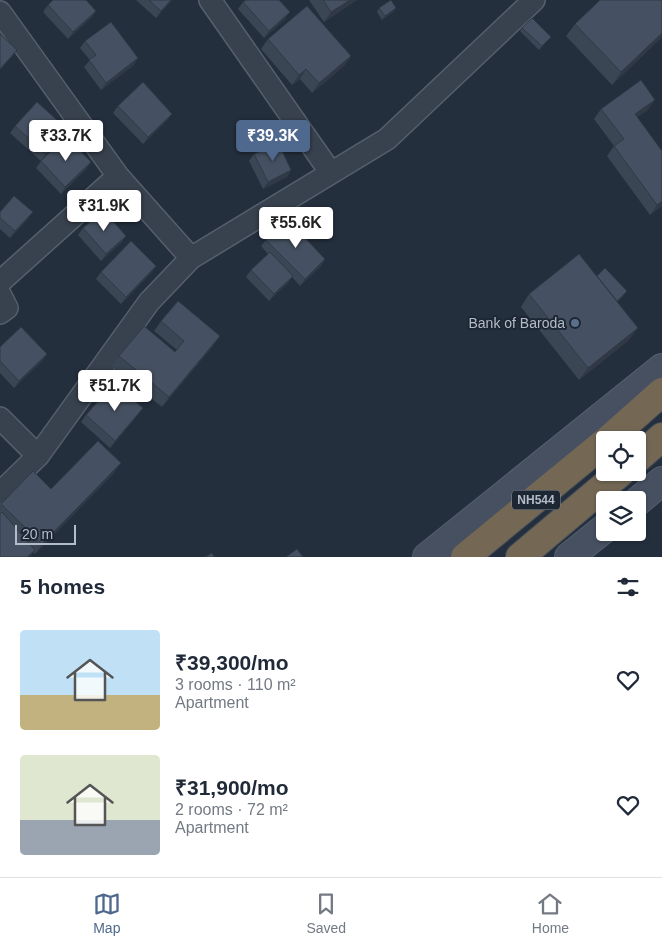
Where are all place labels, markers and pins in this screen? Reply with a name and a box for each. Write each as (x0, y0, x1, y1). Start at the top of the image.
pin: ₹33.7K (25, 120, 107, 162)
pin: ₹39.3K (232, 120, 314, 162)
pin: ₹31.9K (63, 190, 145, 232)
pin: ₹55.6K (255, 206, 337, 249)
place label: Bank of Baroda (468, 315, 565, 331)
marker: Bank of Baroda (569, 317, 581, 329)
pin: ₹51.7K (74, 370, 156, 412)

